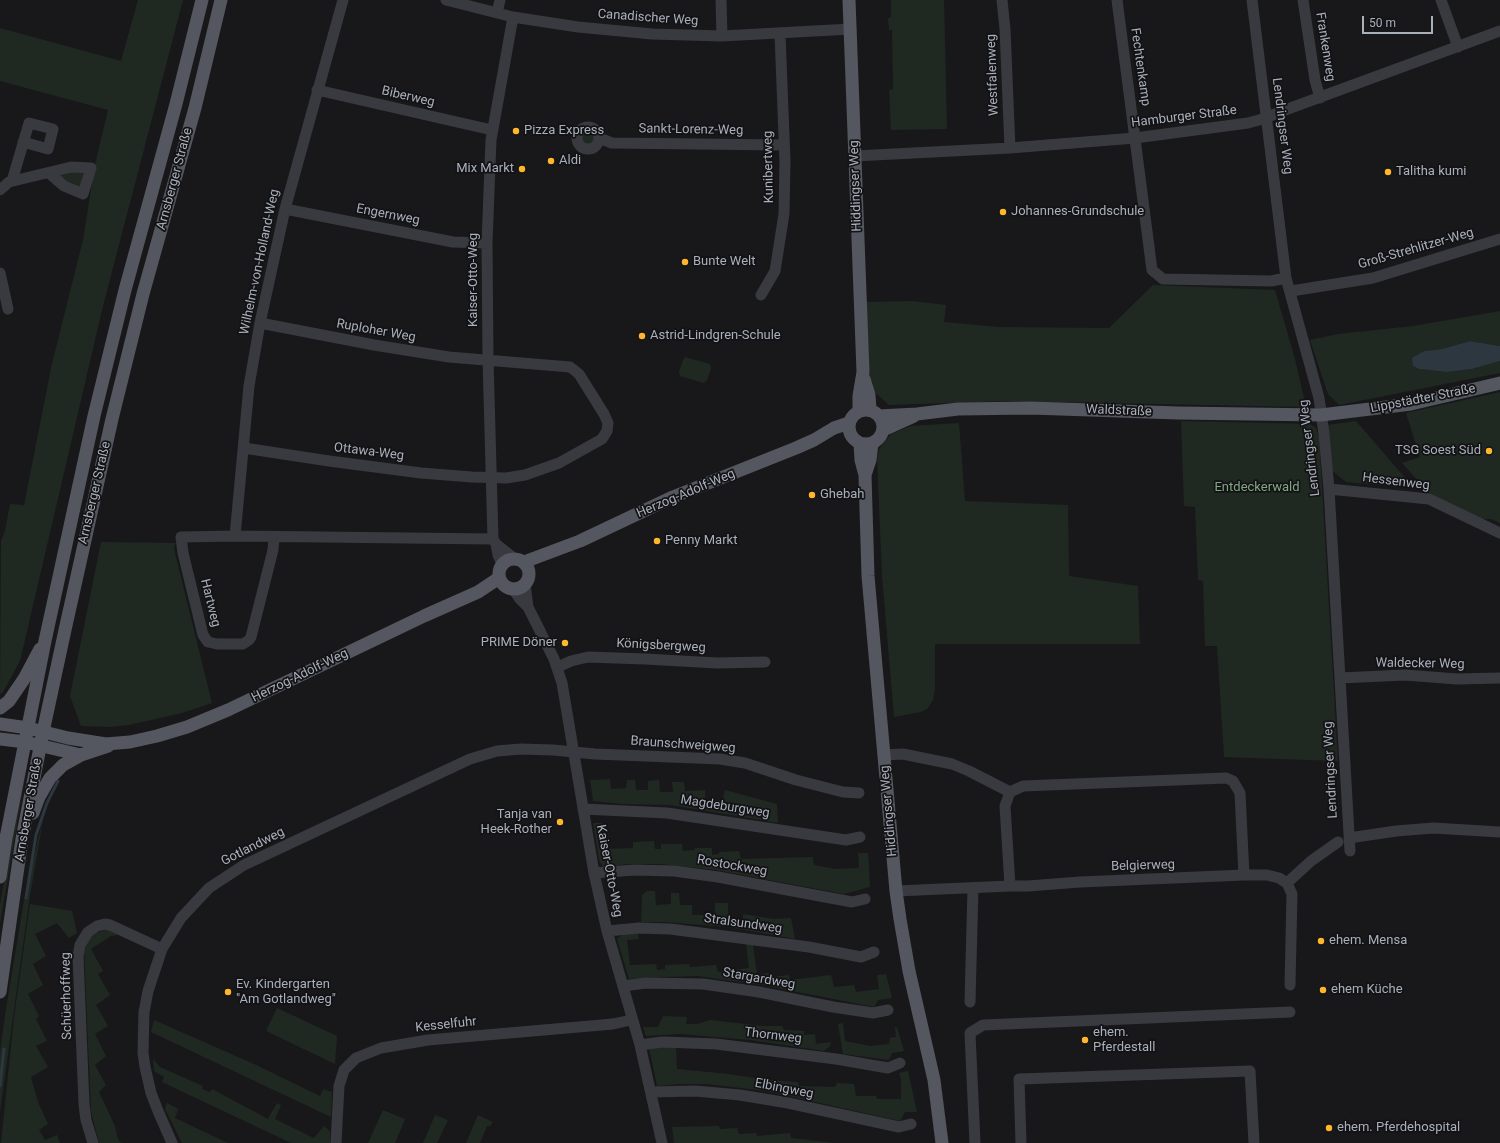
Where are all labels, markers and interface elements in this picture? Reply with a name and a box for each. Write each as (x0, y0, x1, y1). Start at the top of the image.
street label: Canadischer Weg (597, 7, 699, 29)
scale bar (1364, 8, 1435, 34)
street label: Frankenweg (1312, 11, 1338, 83)
text: 50 m (1369, 16, 1396, 30)
street label: Fechtenkamp (1127, 27, 1153, 107)
street label: Westfalenweg (984, 34, 1002, 116)
street label: Lendringser Weg (1268, 77, 1296, 175)
street label: Biberweg (380, 83, 436, 111)
street label: Hamburger Straße (1130, 103, 1238, 131)
street label: Sankt-Lorenz-Weg (638, 121, 744, 139)
place label: Pizza Express (524, 123, 604, 139)
street label: Arnsberger Straße (154, 126, 196, 232)
marker: Pizza Express (511, 126, 521, 136)
street label: Kunibertweg (761, 131, 777, 203)
street label: Hiddingser Weg (847, 140, 865, 232)
place label: Aldi (559, 153, 581, 169)
marker: Aldi (546, 156, 556, 166)
place label: Mix Markt (456, 161, 514, 177)
marker: Mix Markt (517, 164, 527, 174)
place label: Talitha kumi (1396, 164, 1466, 180)
marker: Talitha kumi (1383, 167, 1393, 177)
street label: Wilhelm-von-Holland-Weg (237, 188, 283, 336)
street label: Engernweg (355, 201, 421, 229)
place label: Johannes-Grundschule (1011, 204, 1144, 220)
marker: Johannes-Grundschule (998, 207, 1008, 217)
street label: Groß-Strehlitzer-Weg (1356, 225, 1476, 273)
street label: Kaiser-Otto-Weg (466, 233, 482, 327)
place label: Bunte Welt (693, 254, 755, 270)
marker: Bunte Welt (680, 257, 690, 267)
street label: Ruploher Weg (335, 316, 417, 346)
place label: Astrid-Lindgren-Schule (650, 328, 781, 344)
marker: Astrid-Lindgren-Schule (637, 331, 647, 341)
street label: Lippstädter Straße (1369, 381, 1477, 417)
street label: Lendringser Weg (1296, 399, 1324, 497)
street label: Waldstraße (1086, 402, 1152, 420)
street label: Arnsberger Straße (76, 440, 114, 546)
street label: Ottawa-Weg (333, 440, 405, 464)
place label: TSG Soest Süd (1395, 443, 1481, 459)
marker: TSG Soest Süd (1484, 446, 1494, 456)
street label: Herzog-Adolf-Weg (635, 466, 737, 522)
street label: Hessenweg (1361, 470, 1431, 494)
park label: Entdeckerwald (1214, 480, 1300, 496)
place label: Ghebah (820, 487, 864, 503)
marker: Ghebah (807, 490, 817, 500)
place label: Penny Markt (665, 533, 737, 549)
marker: Penny Markt (652, 536, 662, 546)
street label: Hartweg (196, 577, 224, 629)
place label: PRIME Döner (481, 635, 557, 651)
street label: Königsbergweg (616, 636, 706, 656)
marker: PRIME Döner (560, 638, 570, 648)
street label: Herzog-Adolf-Weg (249, 646, 351, 706)
street label: Waldecker Weg (1375, 655, 1465, 673)
street label: Lendringser Weg (1321, 721, 1341, 819)
street label: Braunschweigweg (630, 734, 736, 756)
street label: Arnsberger Straße (12, 757, 46, 863)
street label: Hiddingser Weg (877, 765, 901, 857)
street label: Magdeburgweg (679, 792, 771, 822)
place label: Tanja van Heek-Rother (481, 807, 552, 838)
marker: Tanja van Heek-Rother (555, 817, 565, 827)
street label: Kaiser-Otto-Weg (592, 823, 626, 919)
street label: Gotlandweg (219, 824, 287, 870)
street label: Rostockweg (696, 852, 768, 880)
street label: Belgierweg (1111, 857, 1175, 875)
street label: Stralsundweg (703, 911, 783, 937)
place label: ehem. Mensa (1329, 933, 1407, 949)
marker: ehem. Mensa (1316, 936, 1326, 946)
street label: Schüerhoffweg (58, 952, 76, 1040)
street label: Stargardweg (722, 965, 796, 993)
place label: Ev. Kindergarten "Am Gotlandweg" (236, 977, 336, 1008)
place label: ehem Küche (1331, 982, 1403, 998)
marker: ehem Küche (1318, 985, 1328, 995)
marker: Ev. Kindergarten "Am Gotlandweg" (223, 987, 233, 997)
street label: Kesselfuhr (415, 1014, 477, 1036)
street label: Thornweg (743, 1025, 803, 1047)
place label: ehem. Pferdestall (1093, 1025, 1155, 1056)
marker: ehem. Pferdestall (1080, 1035, 1090, 1045)
street label: Elbingweg (753, 1076, 815, 1102)
place label: ehem. Pferdehospital (1337, 1120, 1460, 1136)
marker: ehem. Pferdehospital (1324, 1123, 1334, 1133)

